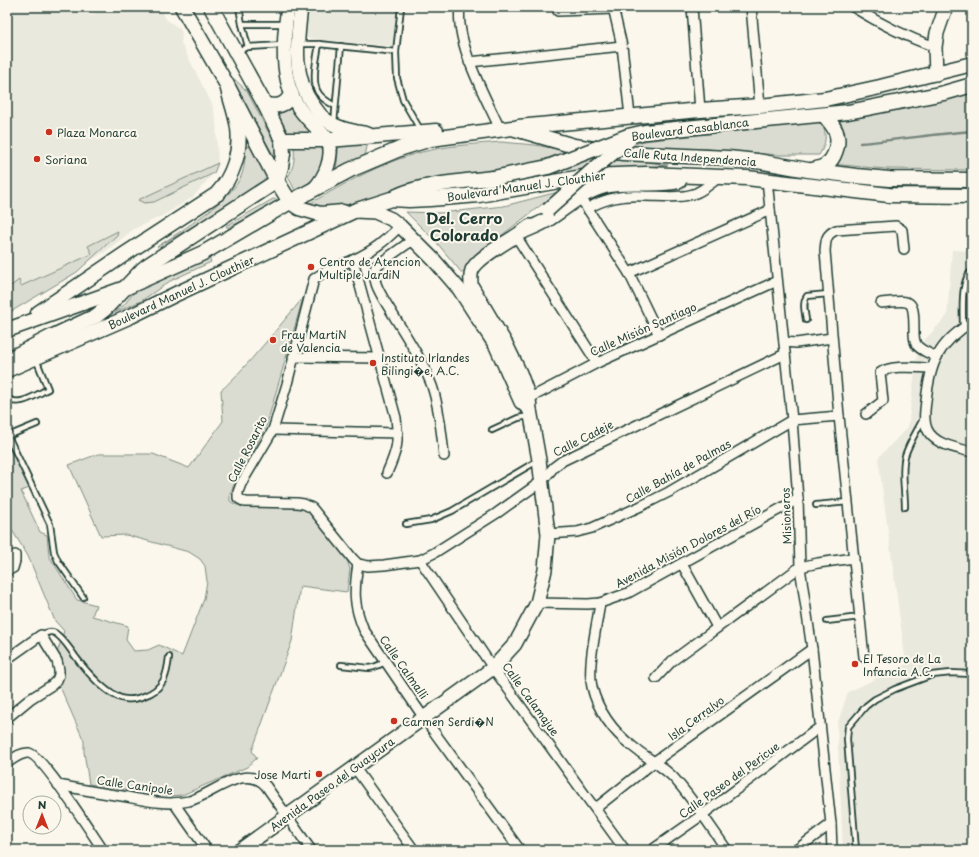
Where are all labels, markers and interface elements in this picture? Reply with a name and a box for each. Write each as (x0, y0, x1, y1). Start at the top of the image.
street label: Boulevard Casablanca (630, 113, 751, 145)
place label: Plaza Monarca (57, 124, 137, 141)
marker: Plaza Monarca (44, 127, 54, 137)
street label: Calle Ruta Independencia (623, 144, 757, 170)
place label: Soriana (45, 151, 87, 168)
marker: Soriana (32, 154, 42, 164)
street label: Boulevard Manuel J. Clouthier (446, 166, 606, 206)
district label: Del. Cerro Colorado (426, 206, 502, 246)
street label: Boulevard Manuel J. Clouthier (105, 251, 257, 333)
place label: Centro de Atencion Multiple JardiN (319, 253, 421, 283)
marker: Centro de Atencion Multiple JardiN (306, 262, 316, 272)
street label: Calle Misión Santiago (587, 298, 699, 360)
place label: Fray MartiN de Valencia (281, 326, 347, 356)
marker: Fray MartiN de Valencia (268, 335, 278, 345)
place label: Instituto Irlandes Bilingi�e, A.C. (381, 349, 470, 379)
marker: Instituto Irlandes Bilingi�e, A.C. (368, 358, 378, 368)
street label: Calle Rosarito (223, 413, 271, 485)
street label: Calle Cadeje (550, 416, 616, 460)
street label: Calle Bahía de Palmas (622, 435, 734, 507)
street label: Misioneros (777, 487, 795, 545)
street label: Avenida Misión Dolores del Río (612, 500, 764, 592)
street label: Calle Calmalli (376, 632, 432, 702)
place label: El Tesoro de La Infancia A.C. (863, 650, 941, 680)
street label: Calle Calamajue (498, 659, 564, 739)
marker: El Tesoro de La Infancia A.C. (850, 659, 860, 669)
street label: Isla Cerralvo (664, 692, 728, 744)
place label: Carmen Serdi�N (402, 713, 494, 730)
marker: Carmen Serdi�N (389, 716, 399, 726)
street label: Avenida Paseo del Guaycura (266, 733, 398, 835)
street label: Calle Paseo del Pericue (675, 738, 783, 822)
place label: Jose Marti (254, 766, 311, 783)
marker: Jose Marti (314, 769, 324, 779)
street label: Calle Canipole (96, 771, 174, 799)
north arrow (22, 795, 62, 835)
text: N (38, 796, 47, 813)

